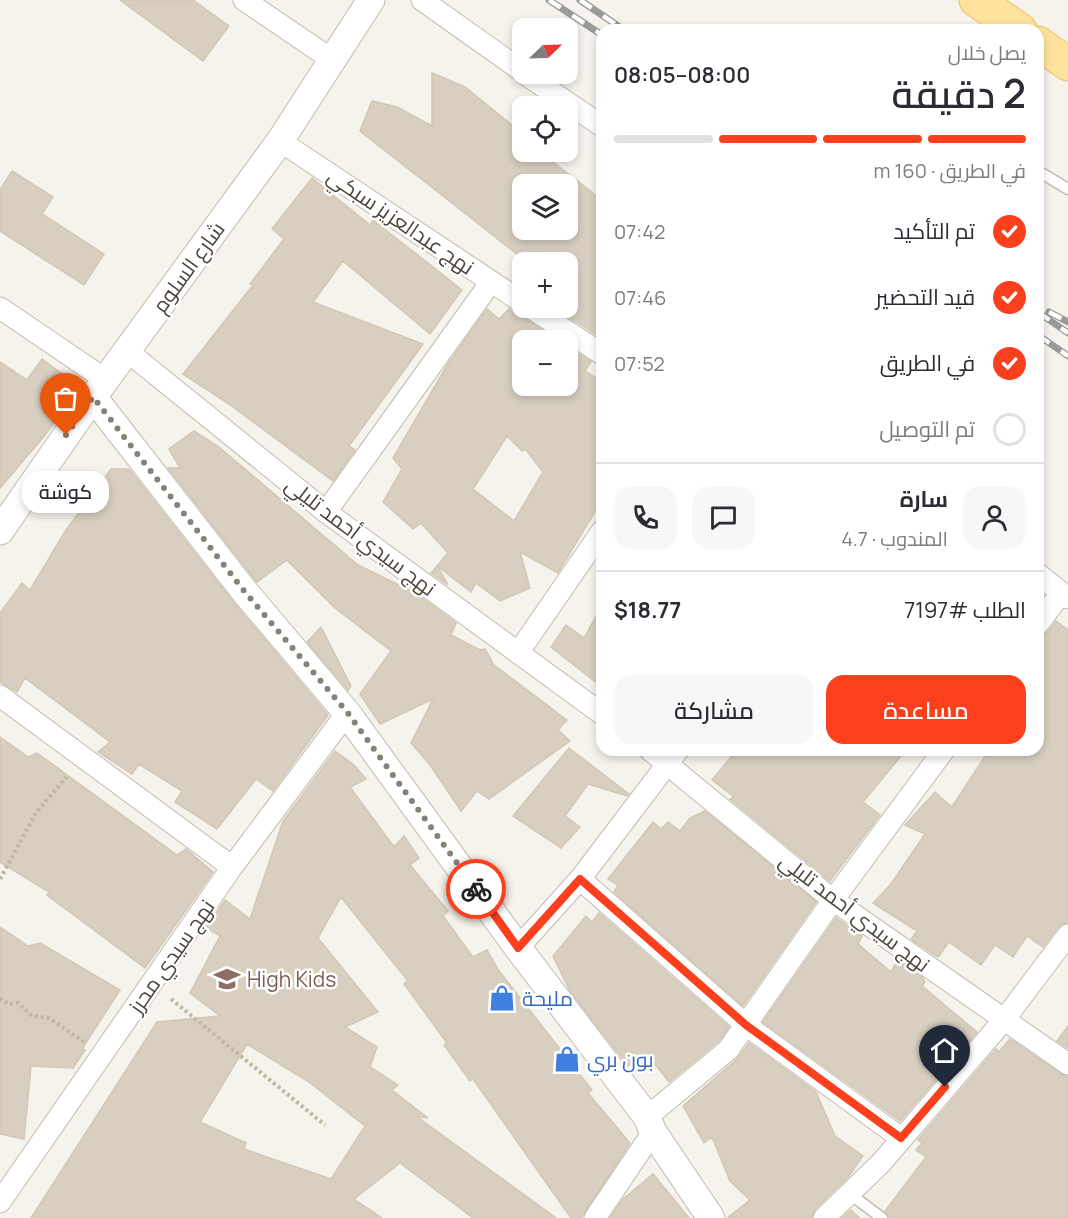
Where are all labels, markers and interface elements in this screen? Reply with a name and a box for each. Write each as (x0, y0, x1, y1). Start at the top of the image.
north arrow (512, 18, 578, 84)
map controls (512, 18, 578, 396)
text: يصل خلال (948, 39, 1026, 66)
text: 08:00–08:05 (614, 60, 750, 90)
text: 2 دقيقة (891, 66, 1026, 120)
button: locate (512, 96, 578, 162)
text: في الطريق · 160 m (874, 157, 1026, 184)
street label: نهج عبدالعزيز سبكي (320, 161, 480, 283)
button: layers (512, 174, 578, 240)
icon: check (993, 215, 1026, 248)
street label: شارع السلوم (145, 216, 231, 319)
text: تم التأكيد (893, 216, 975, 246)
text: 07:42 (614, 218, 665, 245)
button: + (512, 252, 578, 318)
icon: check (993, 281, 1026, 314)
text: قيد التحضير (875, 282, 975, 312)
text: 07:46 (614, 284, 666, 311)
button: − (512, 330, 578, 396)
icon: check (993, 347, 1026, 380)
text: في الطريق (880, 348, 975, 378)
text: 07:52 (614, 350, 665, 377)
pin (40, 373, 91, 435)
icon: bag (49, 382, 82, 415)
text: تم التوصيل (879, 414, 975, 444)
street label: نهج سيدي أحمد تليلي (278, 470, 442, 604)
callout: كوشة (22, 471, 110, 513)
text: كوشة (39, 478, 92, 505)
text: سارة (900, 484, 948, 514)
button: phone (614, 486, 677, 549)
button: chat (692, 486, 755, 549)
button: person (963, 486, 1026, 549)
text: المندوب · 4.7 (841, 525, 948, 552)
text: $18.77 (614, 595, 681, 625)
text: الطلب #7197 (904, 595, 1026, 625)
button: مشاركة (614, 675, 814, 744)
button: مساعدة (826, 675, 1026, 744)
street label: نهج سيدي أحمد تليلي (772, 846, 936, 980)
courier (446, 859, 506, 919)
icon: bike (460, 873, 493, 906)
street label: نهج سيدي محرز (121, 894, 223, 1021)
school or university icon: High Kids (212, 964, 242, 994)
place label: High Kids (247, 965, 336, 993)
shop icon: مليحة (487, 983, 517, 1013)
place label: مليحة (522, 984, 573, 1012)
pin (919, 1025, 970, 1087)
icon: home (928, 1034, 961, 1067)
shop icon: بون بري (552, 1044, 582, 1074)
place label: بون بري (587, 1045, 654, 1076)

